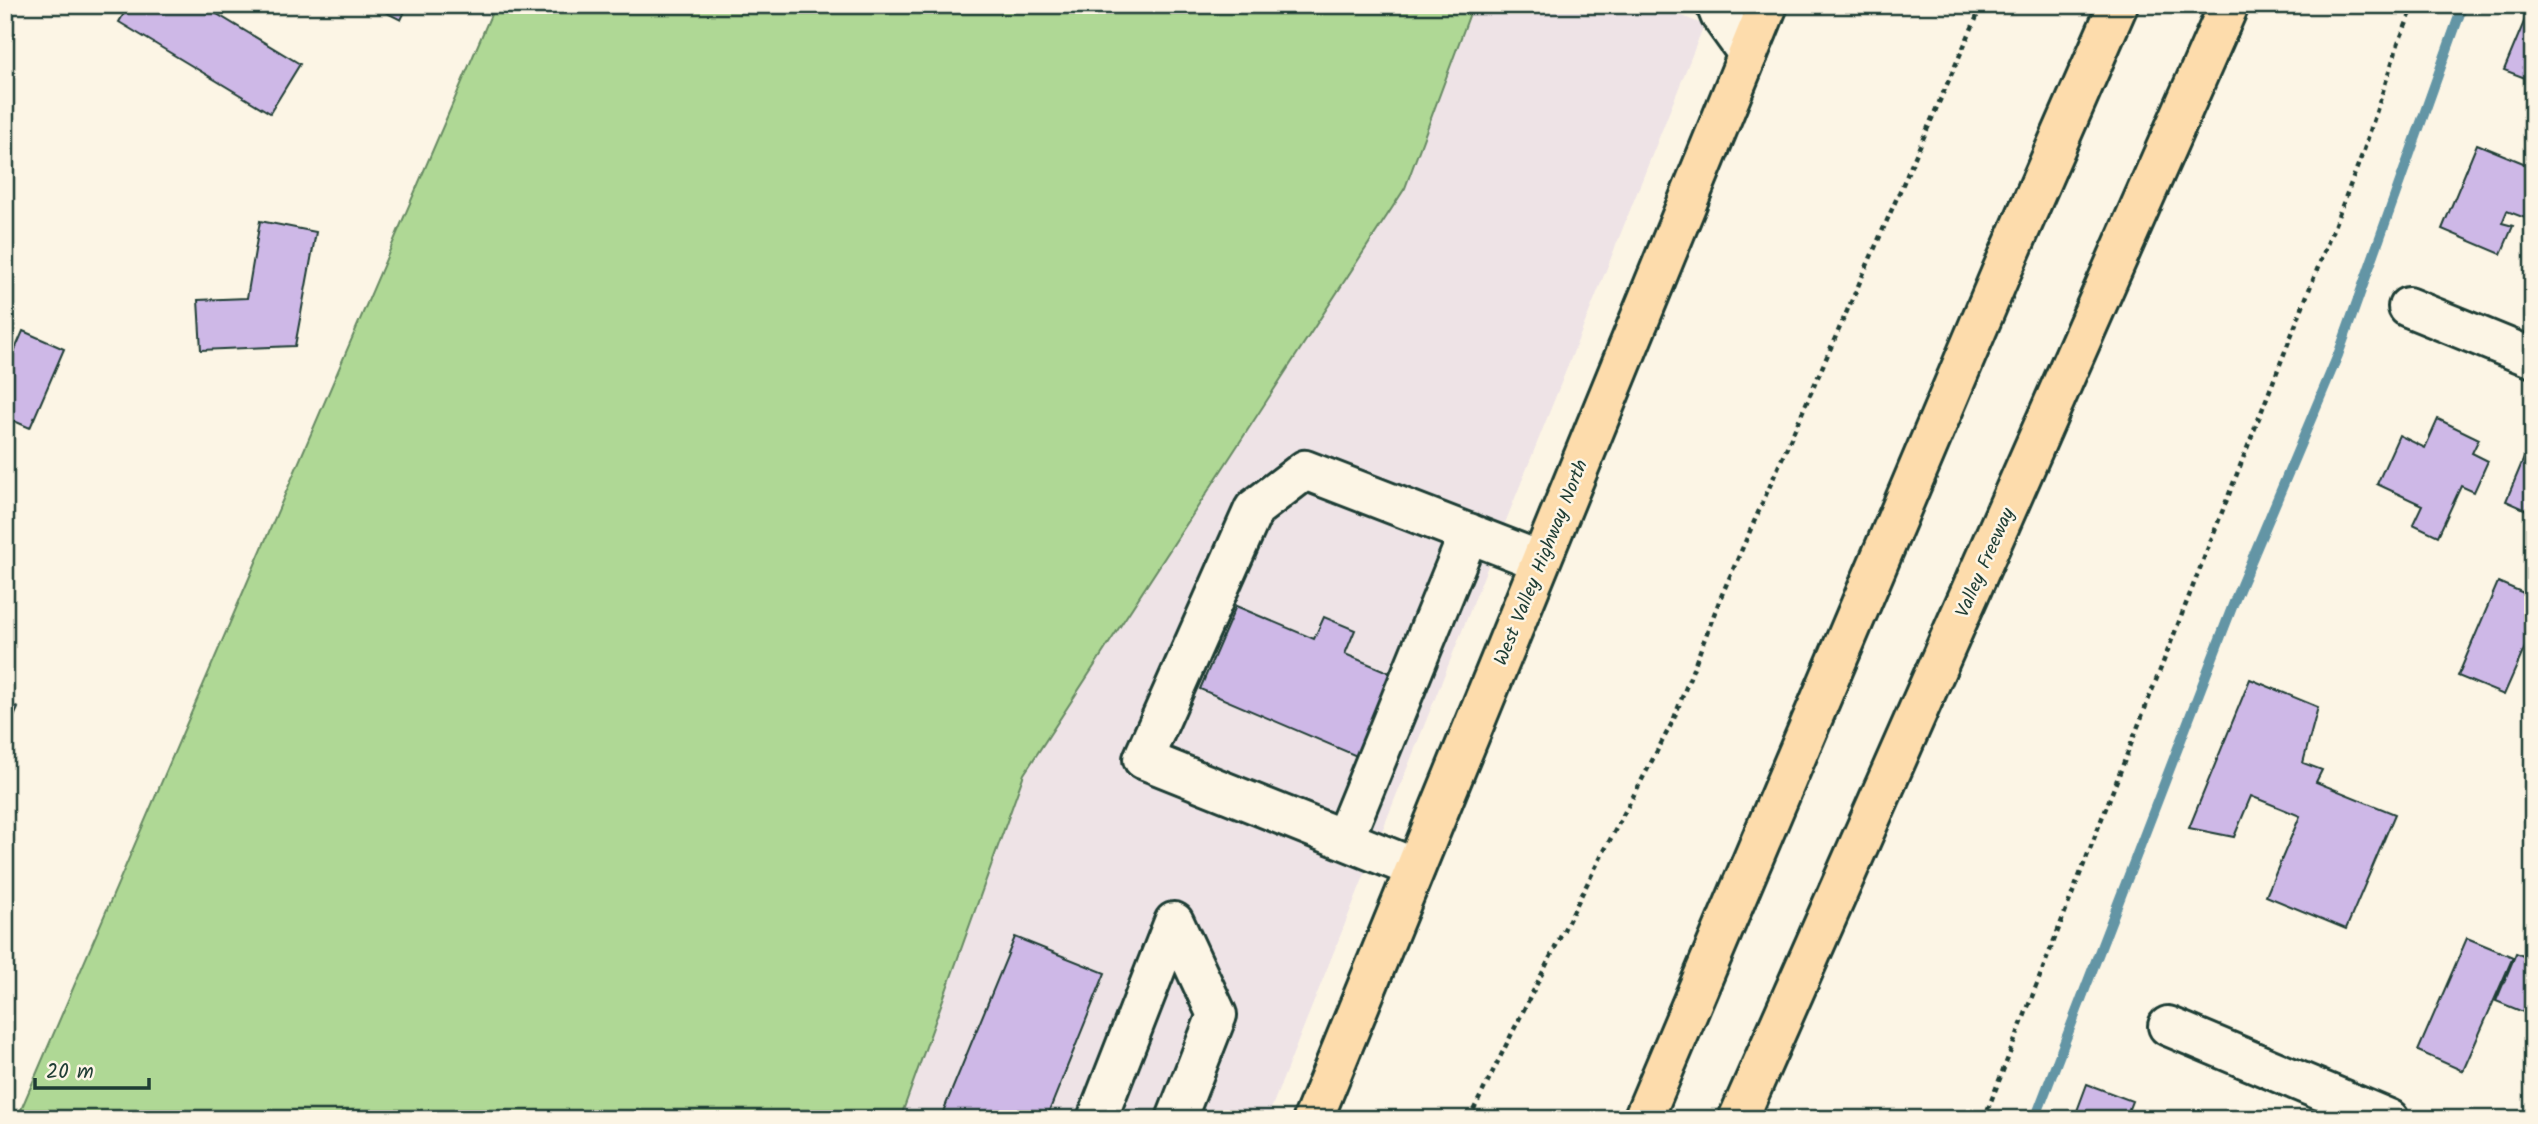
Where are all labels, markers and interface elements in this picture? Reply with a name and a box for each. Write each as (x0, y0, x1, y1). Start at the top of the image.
street label: West Valley Highway North (1487, 455, 1597, 670)
street label: Valley Freeway (1948, 502, 2024, 623)
scale bar (35, 1047, 149, 1091)
text: 20 m (46, 1056, 94, 1089)

